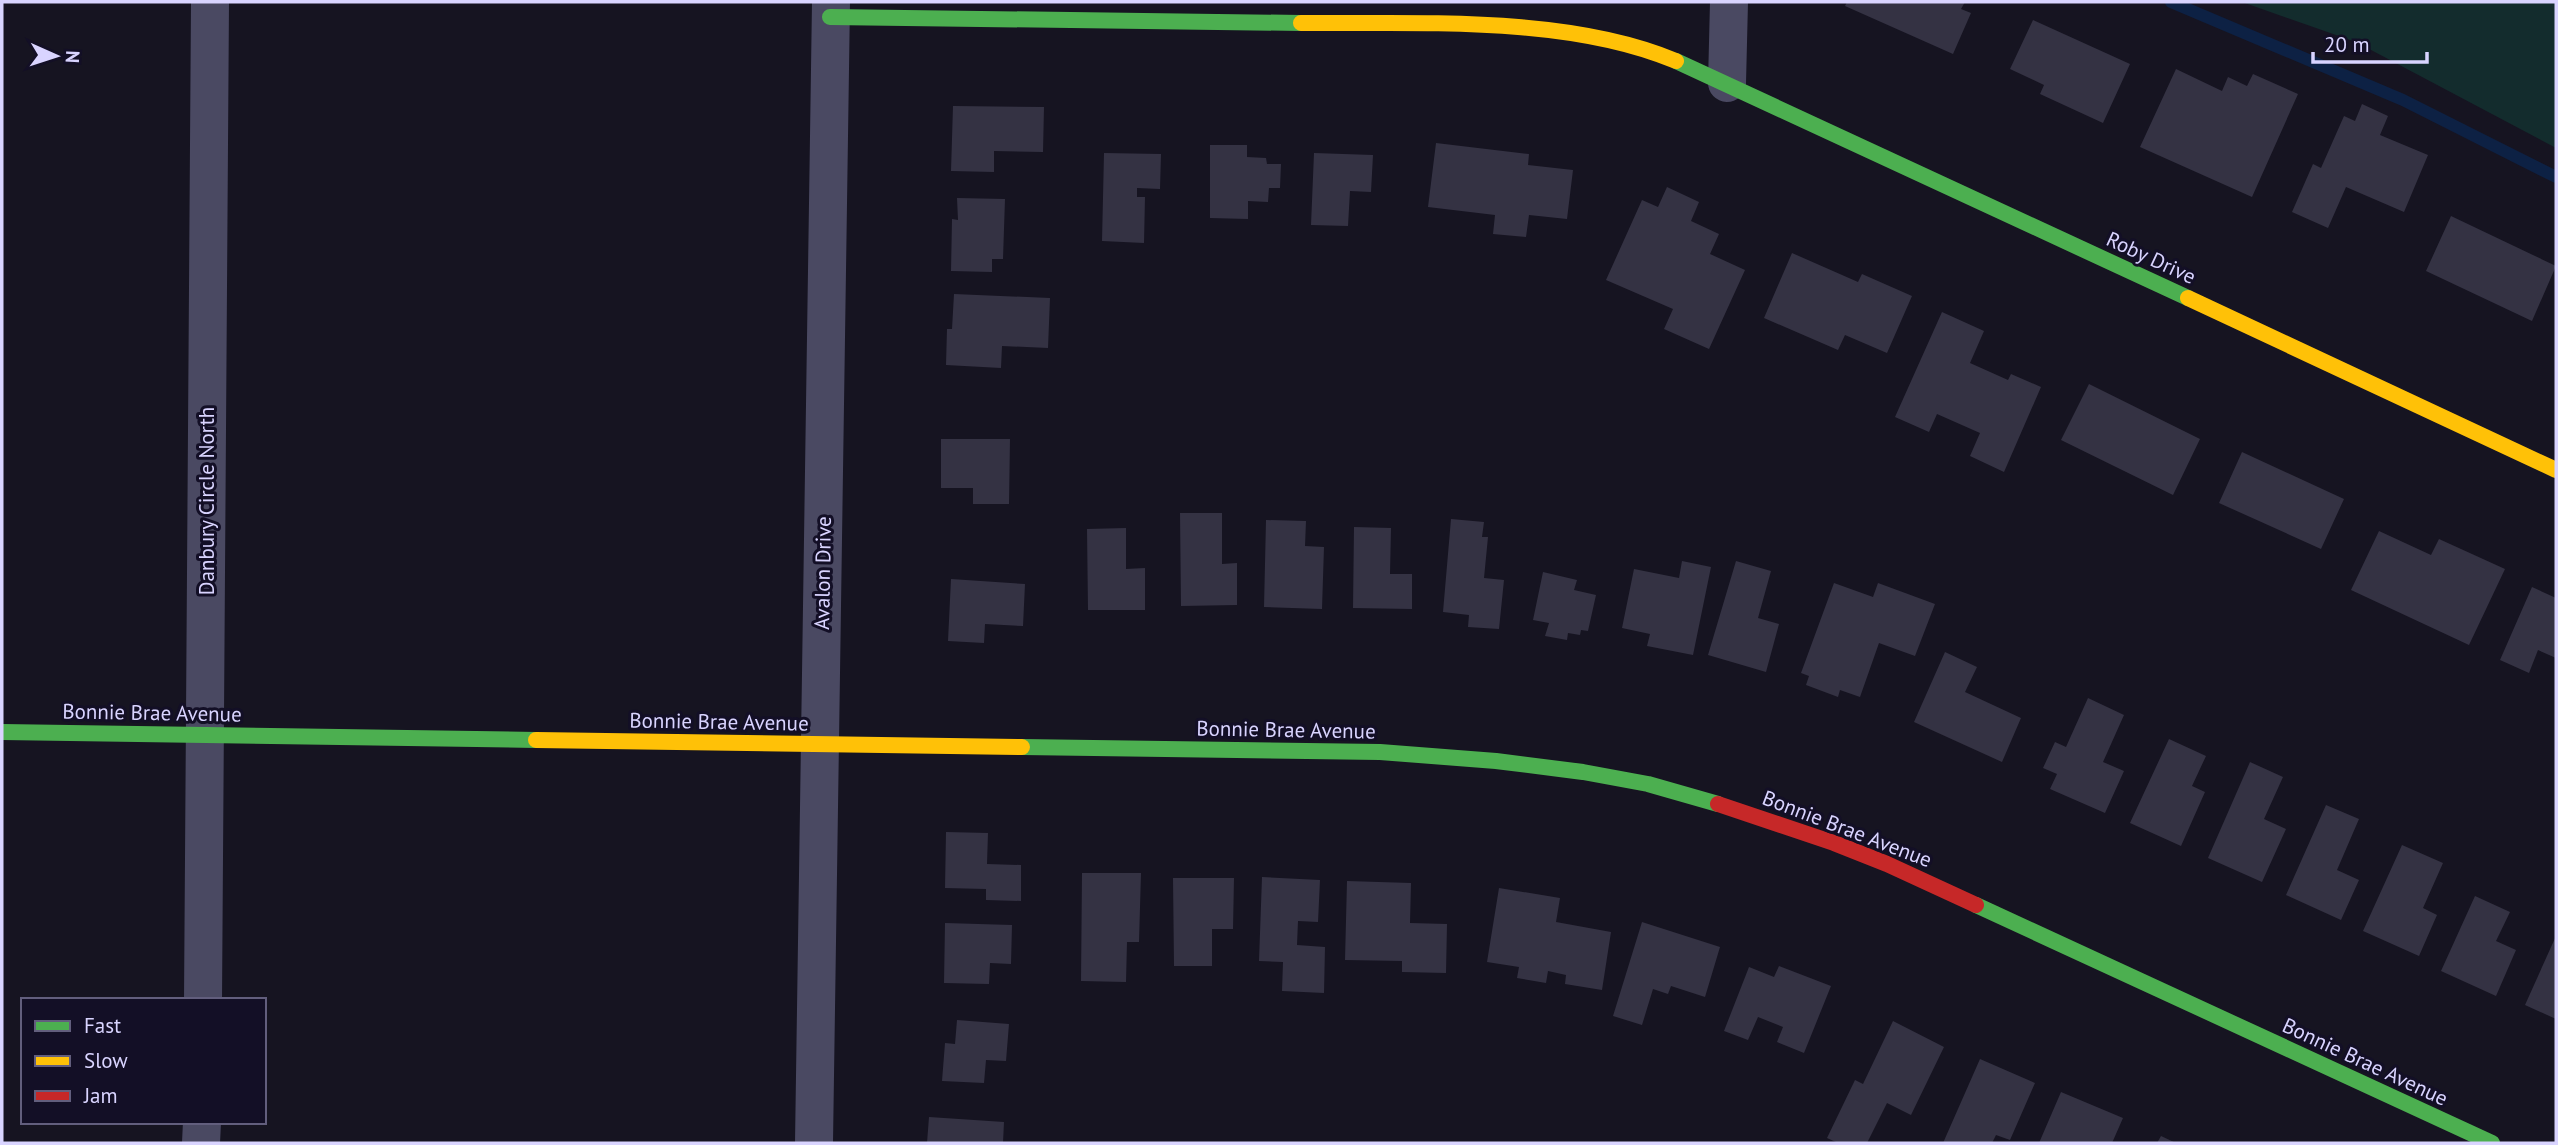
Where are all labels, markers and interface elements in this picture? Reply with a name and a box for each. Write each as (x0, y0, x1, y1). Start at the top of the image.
north arrow (21, 21, 91, 91)
scale bar (2313, 21, 2427, 65)
text: 20 m (2324, 31, 2370, 58)
text: N (61, 50, 85, 64)
street label: Roby Drive (2102, 225, 2200, 290)
street label: Danbury Circle North (193, 407, 220, 595)
street label: Avalon Drive (808, 516, 837, 630)
street label: Bonnie Brae Avenue (62, 697, 242, 728)
street label: Bonnie Brae Avenue (629, 706, 809, 737)
street label: Bonnie Brae Avenue (1196, 714, 1376, 745)
street label: Bonnie Brae Avenue (1759, 784, 1936, 873)
legend (21, 998, 266, 1124)
street label: Bonnie Brae Avenue (2278, 1011, 2452, 1112)
text: Fast (84, 1012, 121, 1039)
text: Slow (84, 1047, 128, 1074)
text: Jam (83, 1082, 118, 1109)

